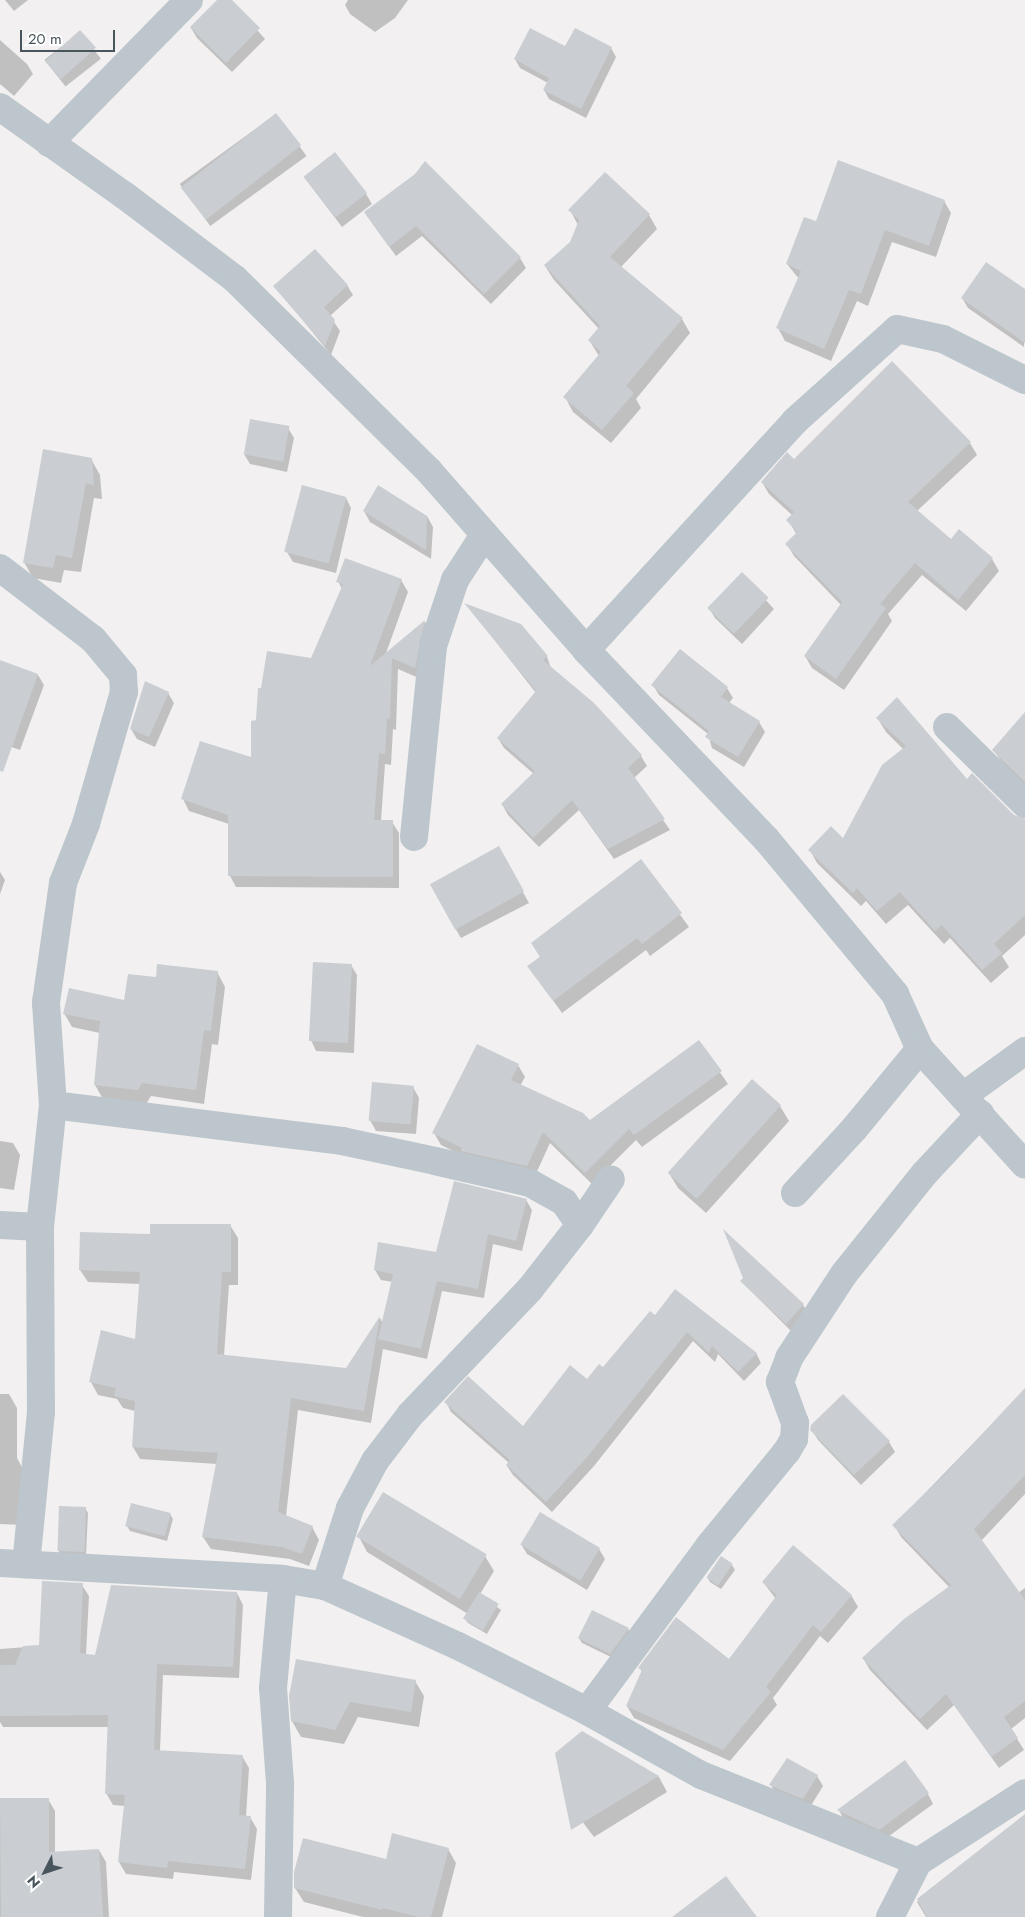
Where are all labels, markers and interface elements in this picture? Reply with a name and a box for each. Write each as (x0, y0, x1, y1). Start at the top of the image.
scale bar (22, 20, 118, 52)
text: 20 m (28, 28, 62, 50)
north arrow (20, 1847, 70, 1897)
text: N (22, 1871, 45, 1893)

